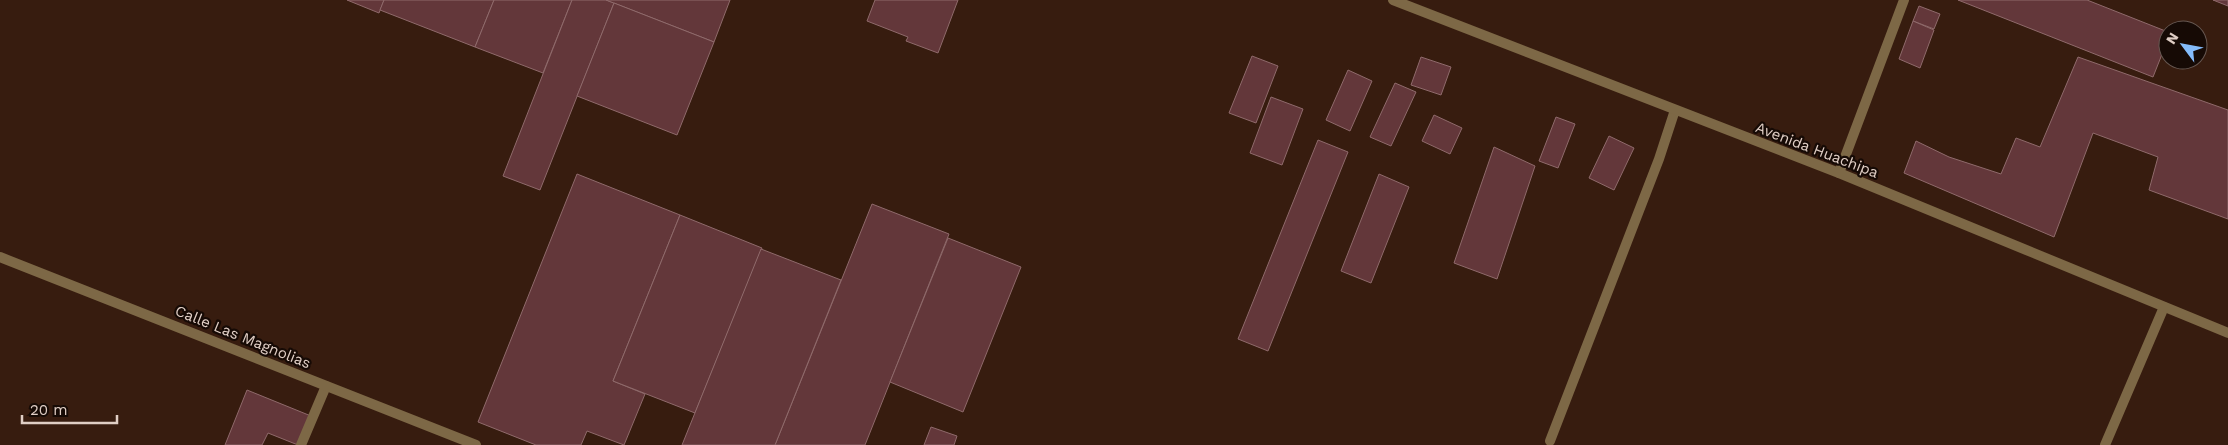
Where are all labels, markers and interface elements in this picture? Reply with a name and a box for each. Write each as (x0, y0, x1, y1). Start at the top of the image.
north arrow (2158, 20, 2208, 70)
text: N (2162, 29, 2182, 47)
street label: Avenida Huachipa (1753, 118, 1881, 182)
street label: Calle Las Magnolias (173, 302, 314, 372)
scale bar (22, 392, 118, 424)
text: 20 m (30, 401, 68, 419)

